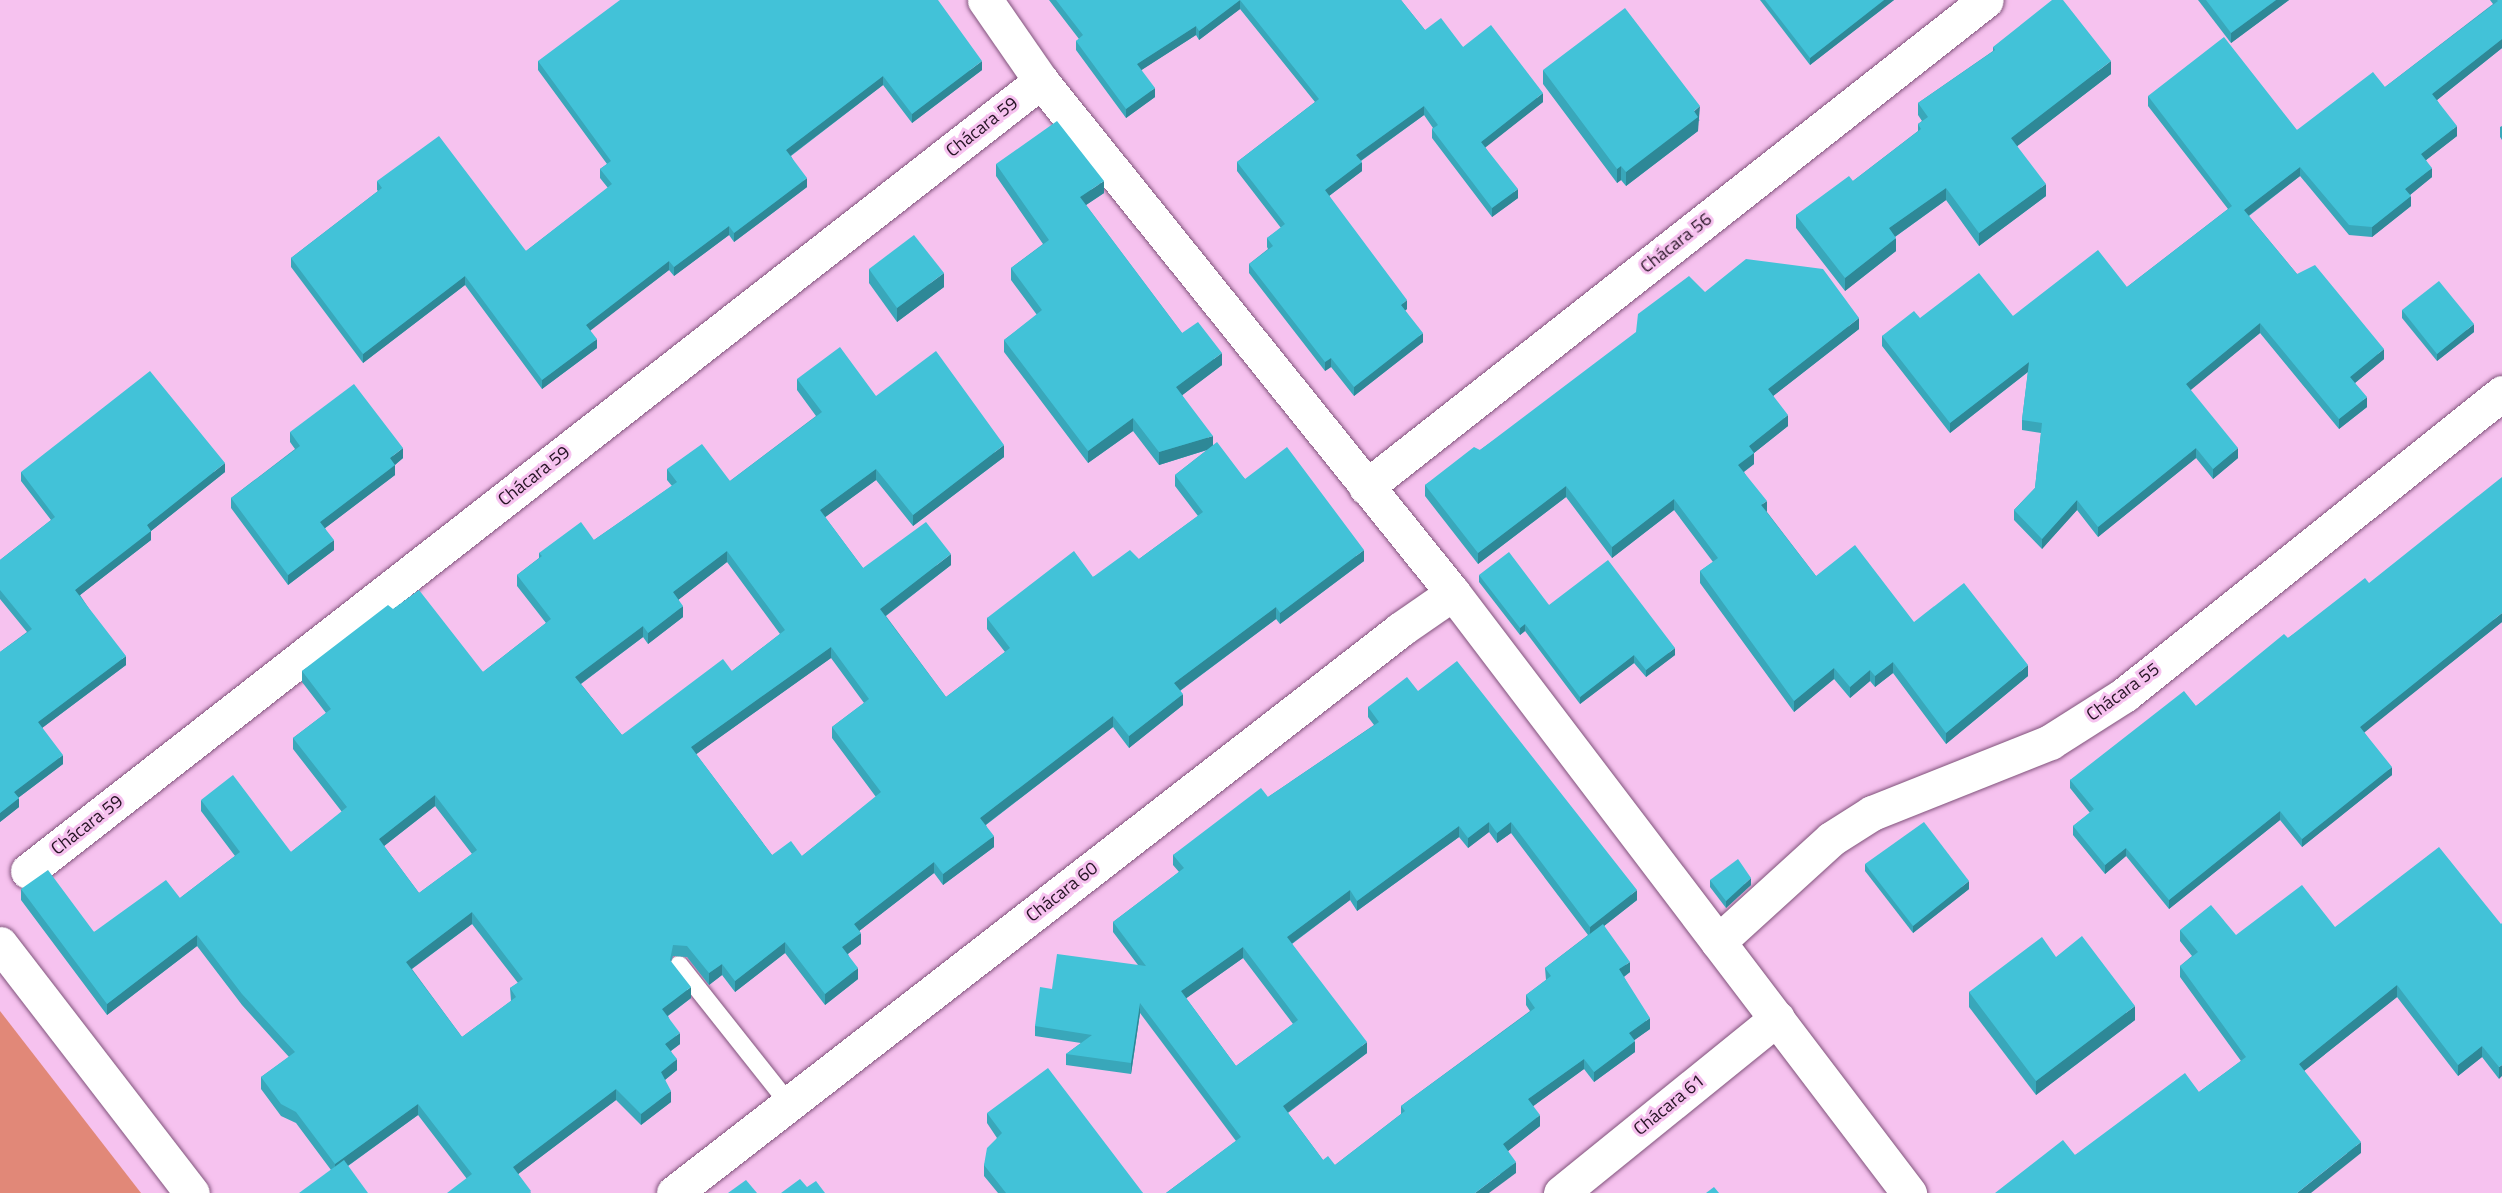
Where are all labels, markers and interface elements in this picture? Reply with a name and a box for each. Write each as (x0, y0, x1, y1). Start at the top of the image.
street label: Chácara 59 (942, 92, 1022, 162)
street label: Chácara 56 (1636, 208, 1716, 278)
street label: Chácara 59 (494, 441, 574, 511)
street label: Chácara 55 (2082, 658, 2164, 726)
street label: Chácara 59 (47, 790, 127, 860)
street label: Chácara 60 (1022, 857, 1102, 927)
street label: Chácara 61 (1629, 1070, 1709, 1140)

